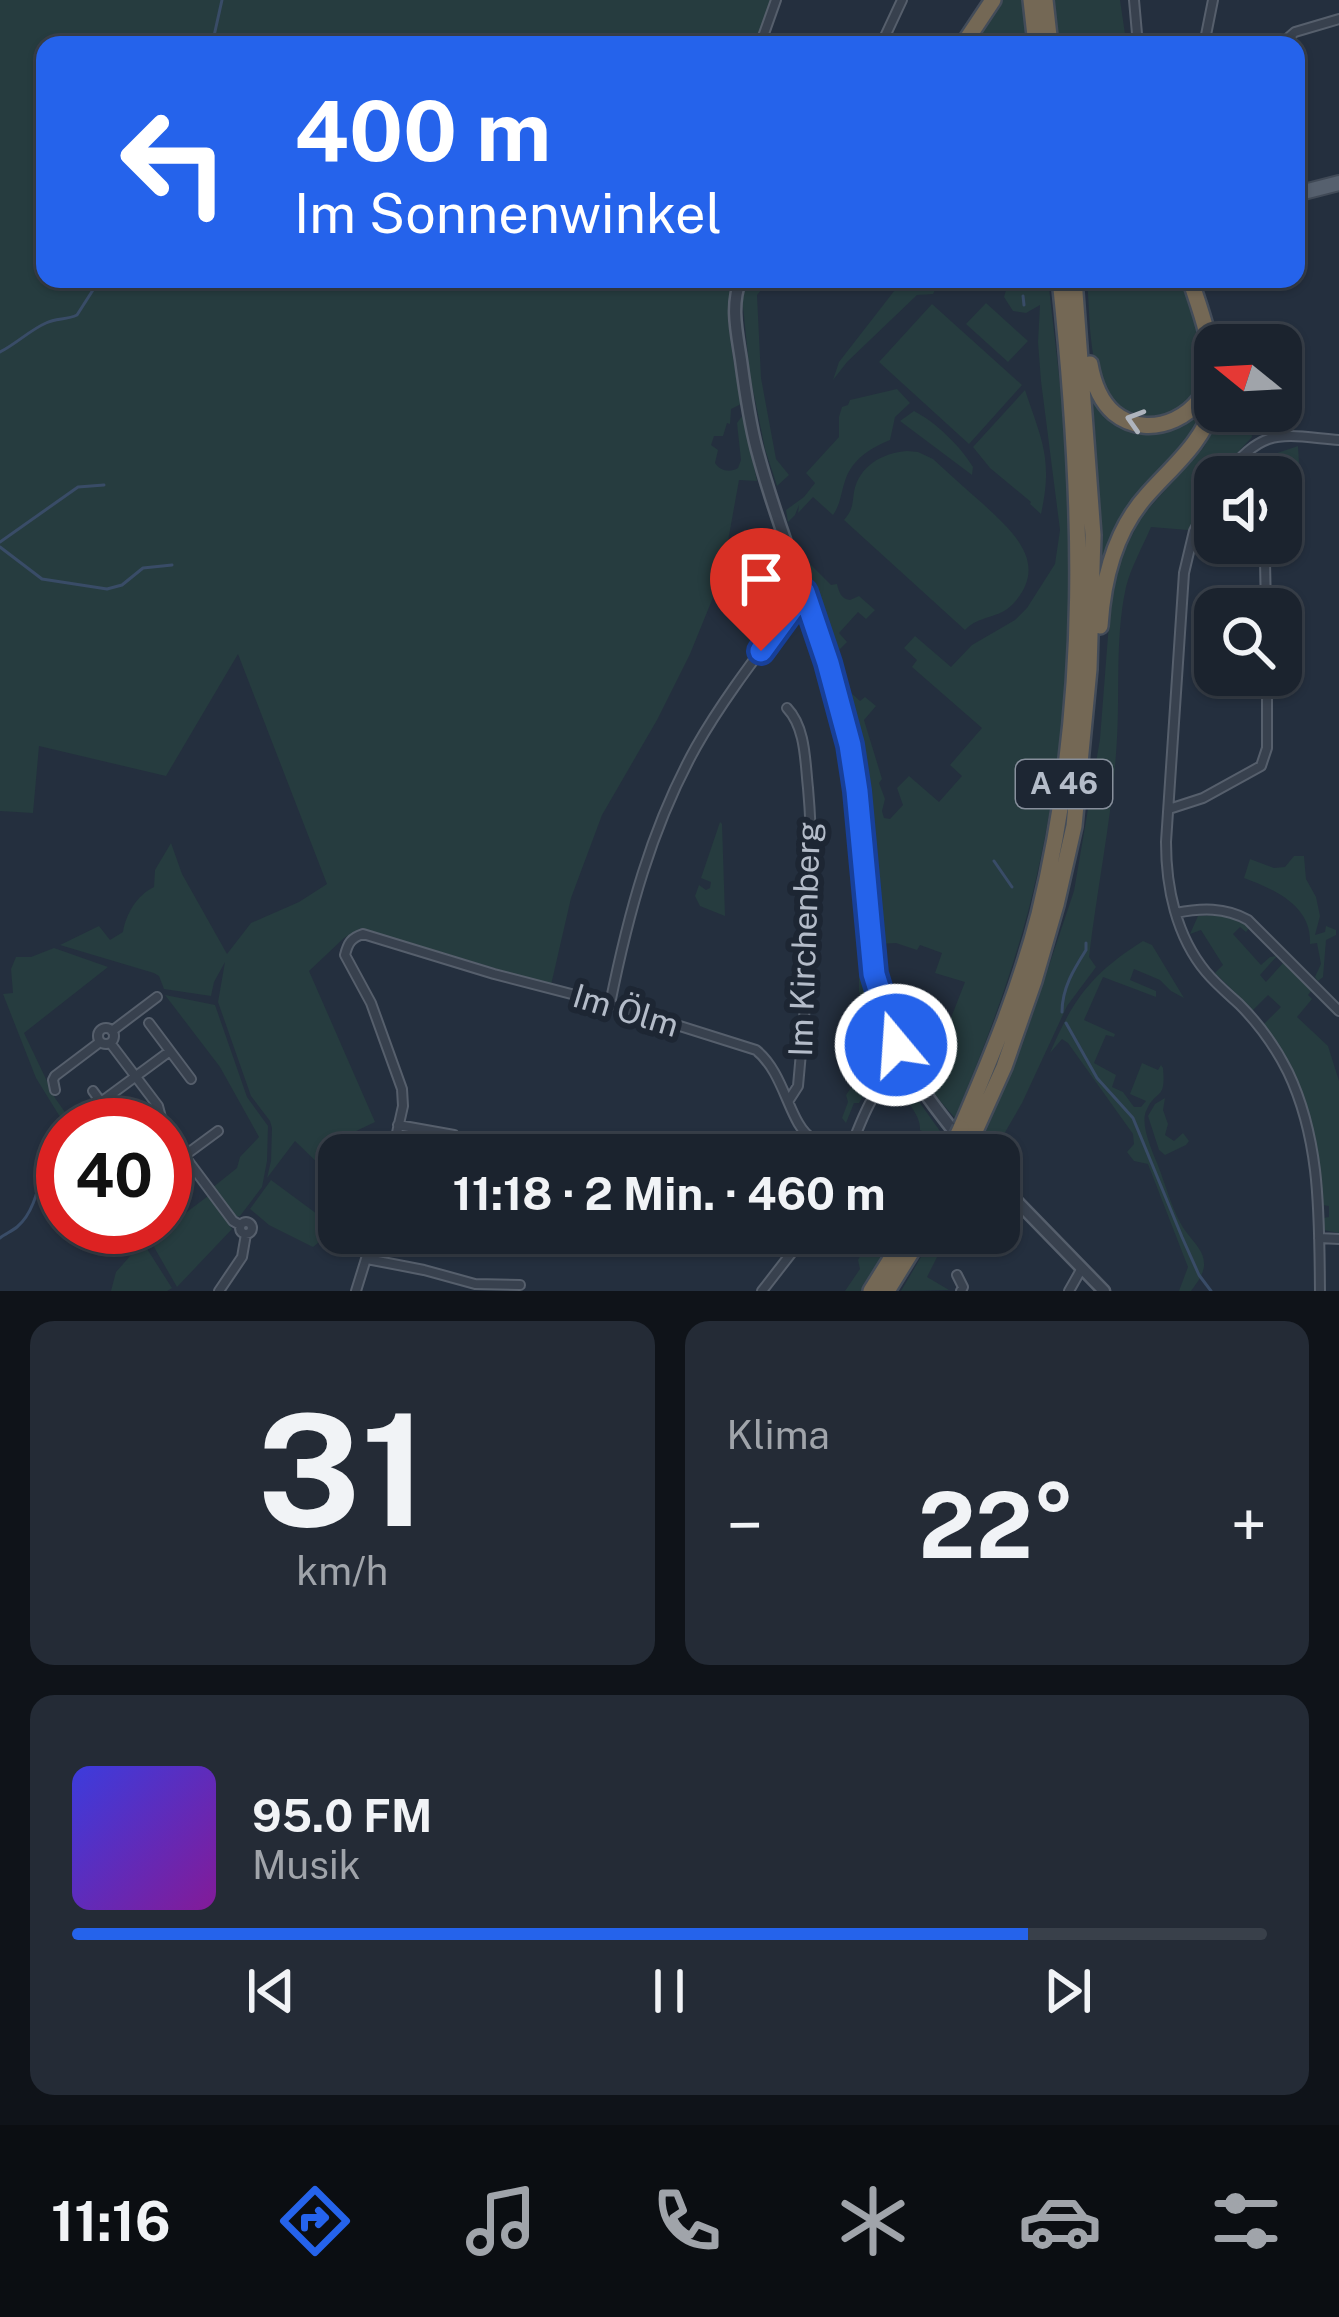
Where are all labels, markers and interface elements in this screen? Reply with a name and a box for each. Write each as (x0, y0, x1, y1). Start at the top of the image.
text: 400 m (294, 81, 551, 180)
icon: left (96, 84, 252, 240)
text: Im Sonnenwinkel (294, 182, 722, 245)
north arrow (1194, 324, 1302, 432)
map controls (1194, 324, 1302, 696)
one-way arrow (1125, 409, 1146, 434)
button: sound (1194, 456, 1302, 564)
pin (710, 528, 812, 651)
icon: arrive (728, 546, 794, 612)
button: search (1194, 588, 1302, 696)
road number: A 46 (1016, 760, 1112, 808)
street label: Im Kirchenberg (781, 821, 827, 1057)
street label: Im Ölm (569, 974, 684, 1044)
position arrow (833, 982, 959, 1108)
speed limit sign: 40 (36, 1098, 192, 1254)
text: 11:18 · 2 Min. · 460 m (452, 1167, 886, 1220)
text: 31 (257, 1378, 428, 1561)
text: Klima (727, 1412, 830, 1458)
text: 22° (918, 1472, 1075, 1578)
text: − (727, 1486, 763, 1564)
text: + (1230, 1486, 1267, 1564)
text: km/h (296, 1548, 388, 1594)
text: 95.0 FM (252, 1789, 432, 1842)
text: Musik (252, 1842, 361, 1888)
icon: previous (238, 1958, 304, 2024)
icon: pause (636, 1958, 702, 2024)
icon: next (1035, 1958, 1101, 2024)
icon: directions (273, 2179, 357, 2263)
icon: music (459, 2179, 543, 2263)
icon: phone (645, 2179, 729, 2263)
icon: climate (831, 2179, 915, 2263)
icon: car (1018, 2179, 1102, 2263)
icon: filters (1204, 2179, 1288, 2263)
text: 11:16 (51, 2190, 171, 2253)

